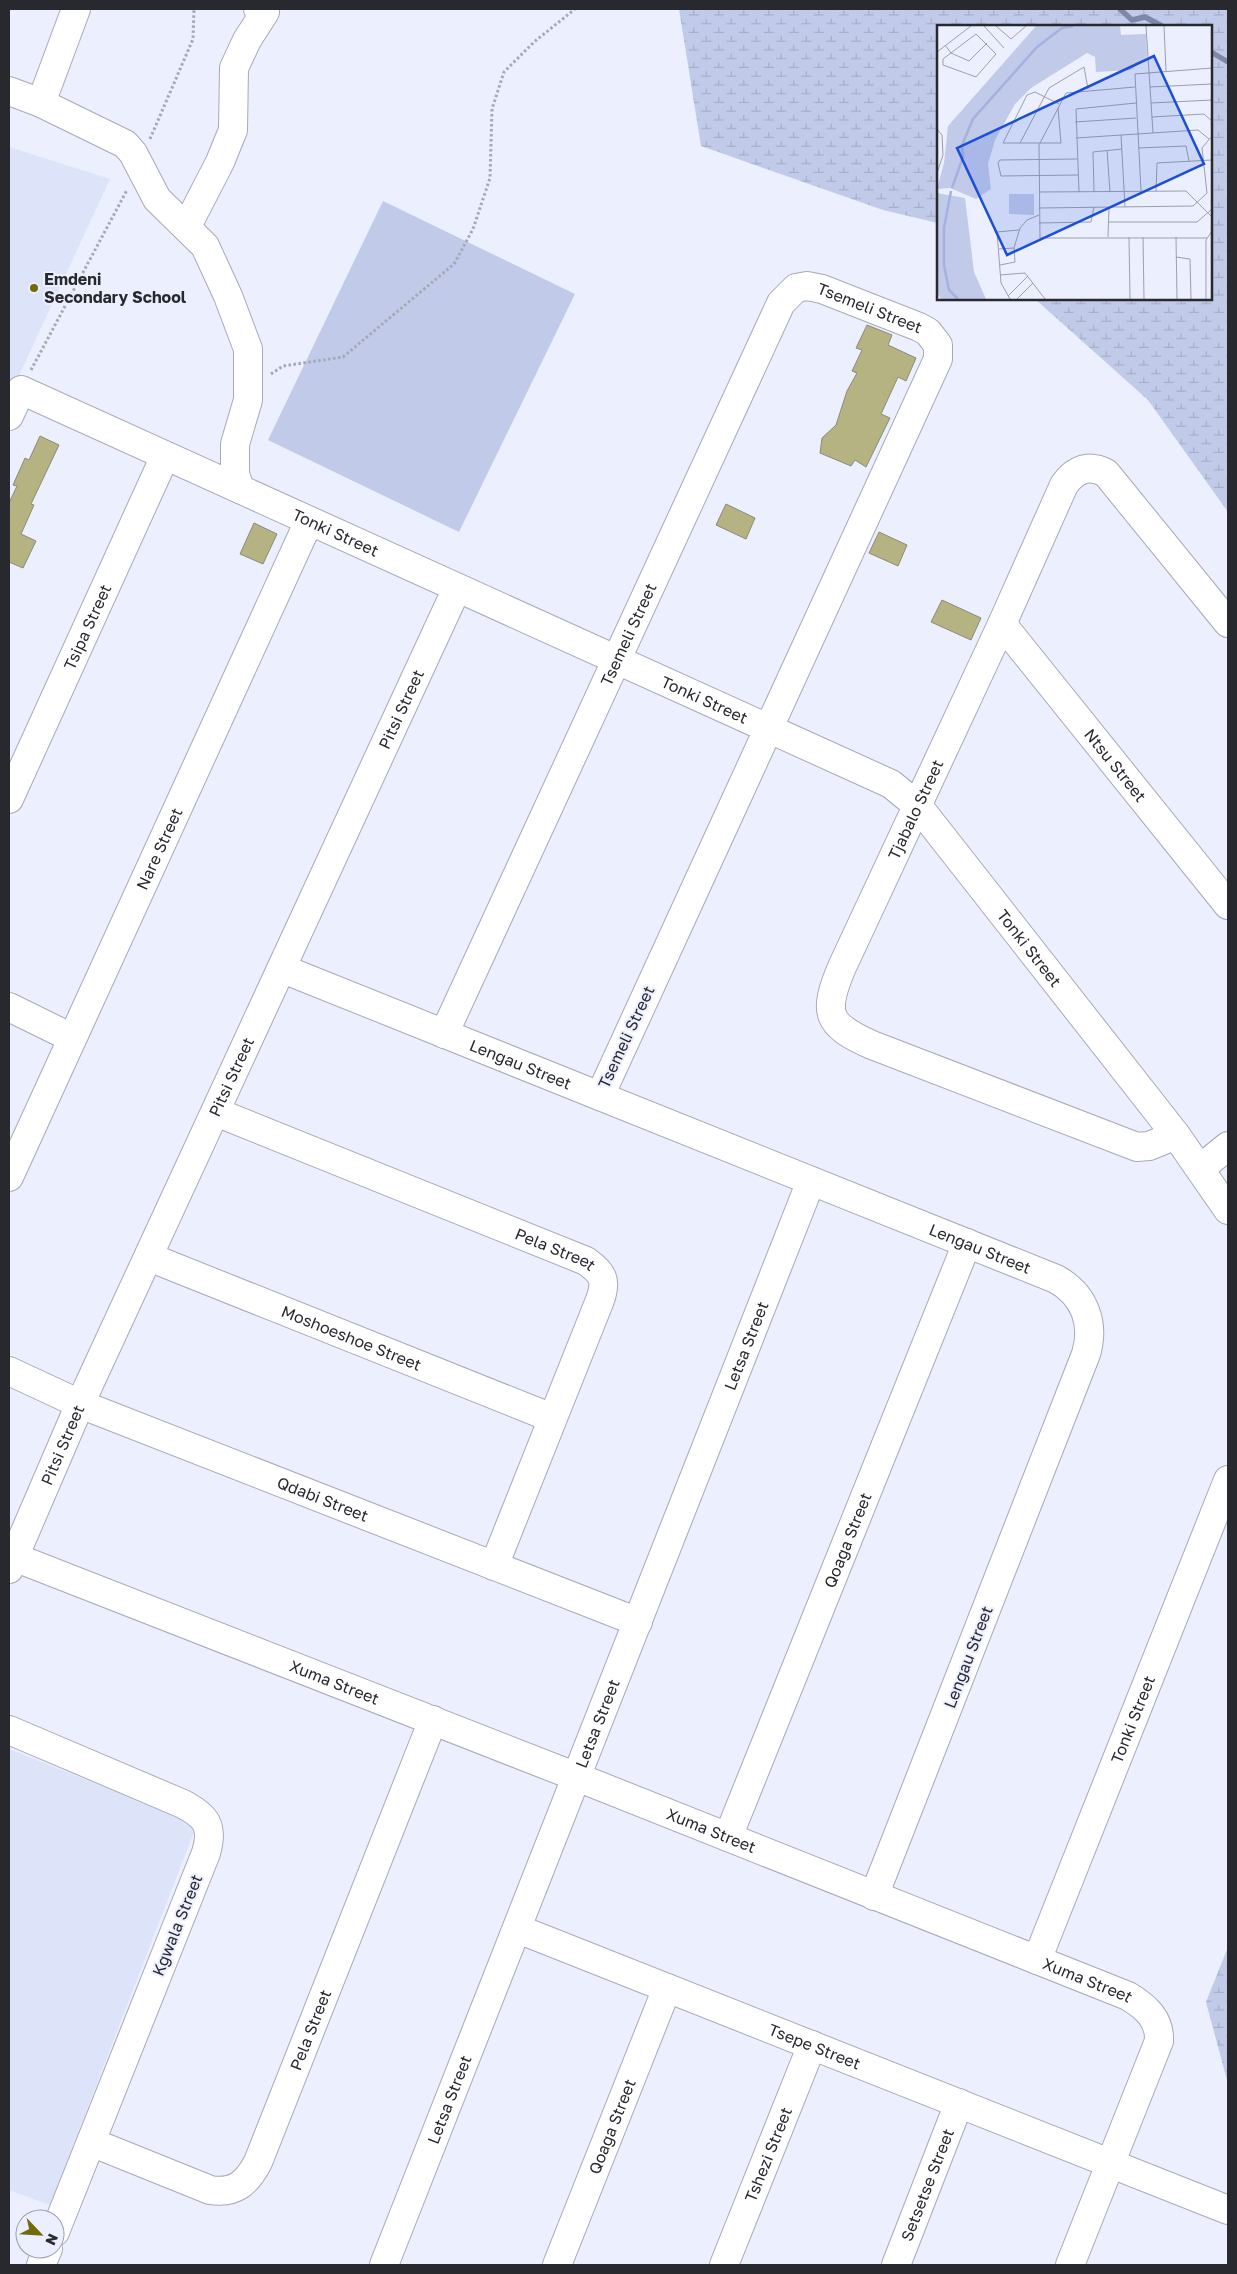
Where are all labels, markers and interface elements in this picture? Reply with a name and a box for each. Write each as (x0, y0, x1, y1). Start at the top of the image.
inset map (937, 25, 1212, 300)
place label: Emdeni Secondary School (44, 269, 187, 307)
street label: Tsemeli Street (814, 278, 925, 337)
marker: Emdeni Secondary School (28, 282, 40, 294)
street label: Tonki Street (289, 504, 382, 561)
street label: Tsemeli Street (596, 580, 661, 689)
street label: Tsipa Street (59, 581, 115, 673)
street label: Pitsi Street (374, 666, 428, 752)
street label: Tonki Street (658, 671, 751, 728)
street label: Ntsu Street (1080, 724, 1151, 806)
street label: Tjabalo Street (884, 756, 947, 863)
street label: Nare Street (132, 805, 187, 893)
street label: Tonki Street (993, 905, 1066, 991)
street label: Tsemeli Street (593, 983, 659, 1091)
street label: Pitsi Street (204, 1034, 258, 1120)
street label: Lengau Street (467, 1035, 574, 1094)
street label: Lengau Street (926, 1219, 1034, 1278)
street label: Pela Street (512, 1224, 600, 1275)
street label: Letsa Street (720, 1299, 773, 1393)
street label: Moshoeshoe Street (278, 1301, 424, 1375)
street label: Pitsi Street (36, 1402, 88, 1488)
street label: Qdabi Street (274, 1472, 371, 1526)
street label: Qoaga Street (819, 1490, 876, 1591)
street label: Lengau Street (939, 1603, 997, 1711)
street label: Xuma Street (287, 1656, 382, 1709)
street label: Tonki Street (1106, 1673, 1159, 1766)
street label: Letsa Street (571, 1676, 624, 1771)
street label: Xuma Street (664, 1804, 759, 1857)
street label: Kgwala Street (148, 1871, 206, 1979)
street label: Xuma Street (1040, 1953, 1137, 2007)
street label: Pela Street (285, 1987, 335, 2073)
street label: Tsepe Street (766, 2019, 864, 2074)
street label: Letsa Street (423, 2052, 476, 2147)
street label: Qoaga Street (584, 2076, 640, 2177)
street label: Tshezi Street (740, 2104, 796, 2205)
street label: Setsetse Street (896, 2126, 958, 2244)
north arrow (15, 2209, 65, 2259)
text: N (42, 2231, 62, 2248)

